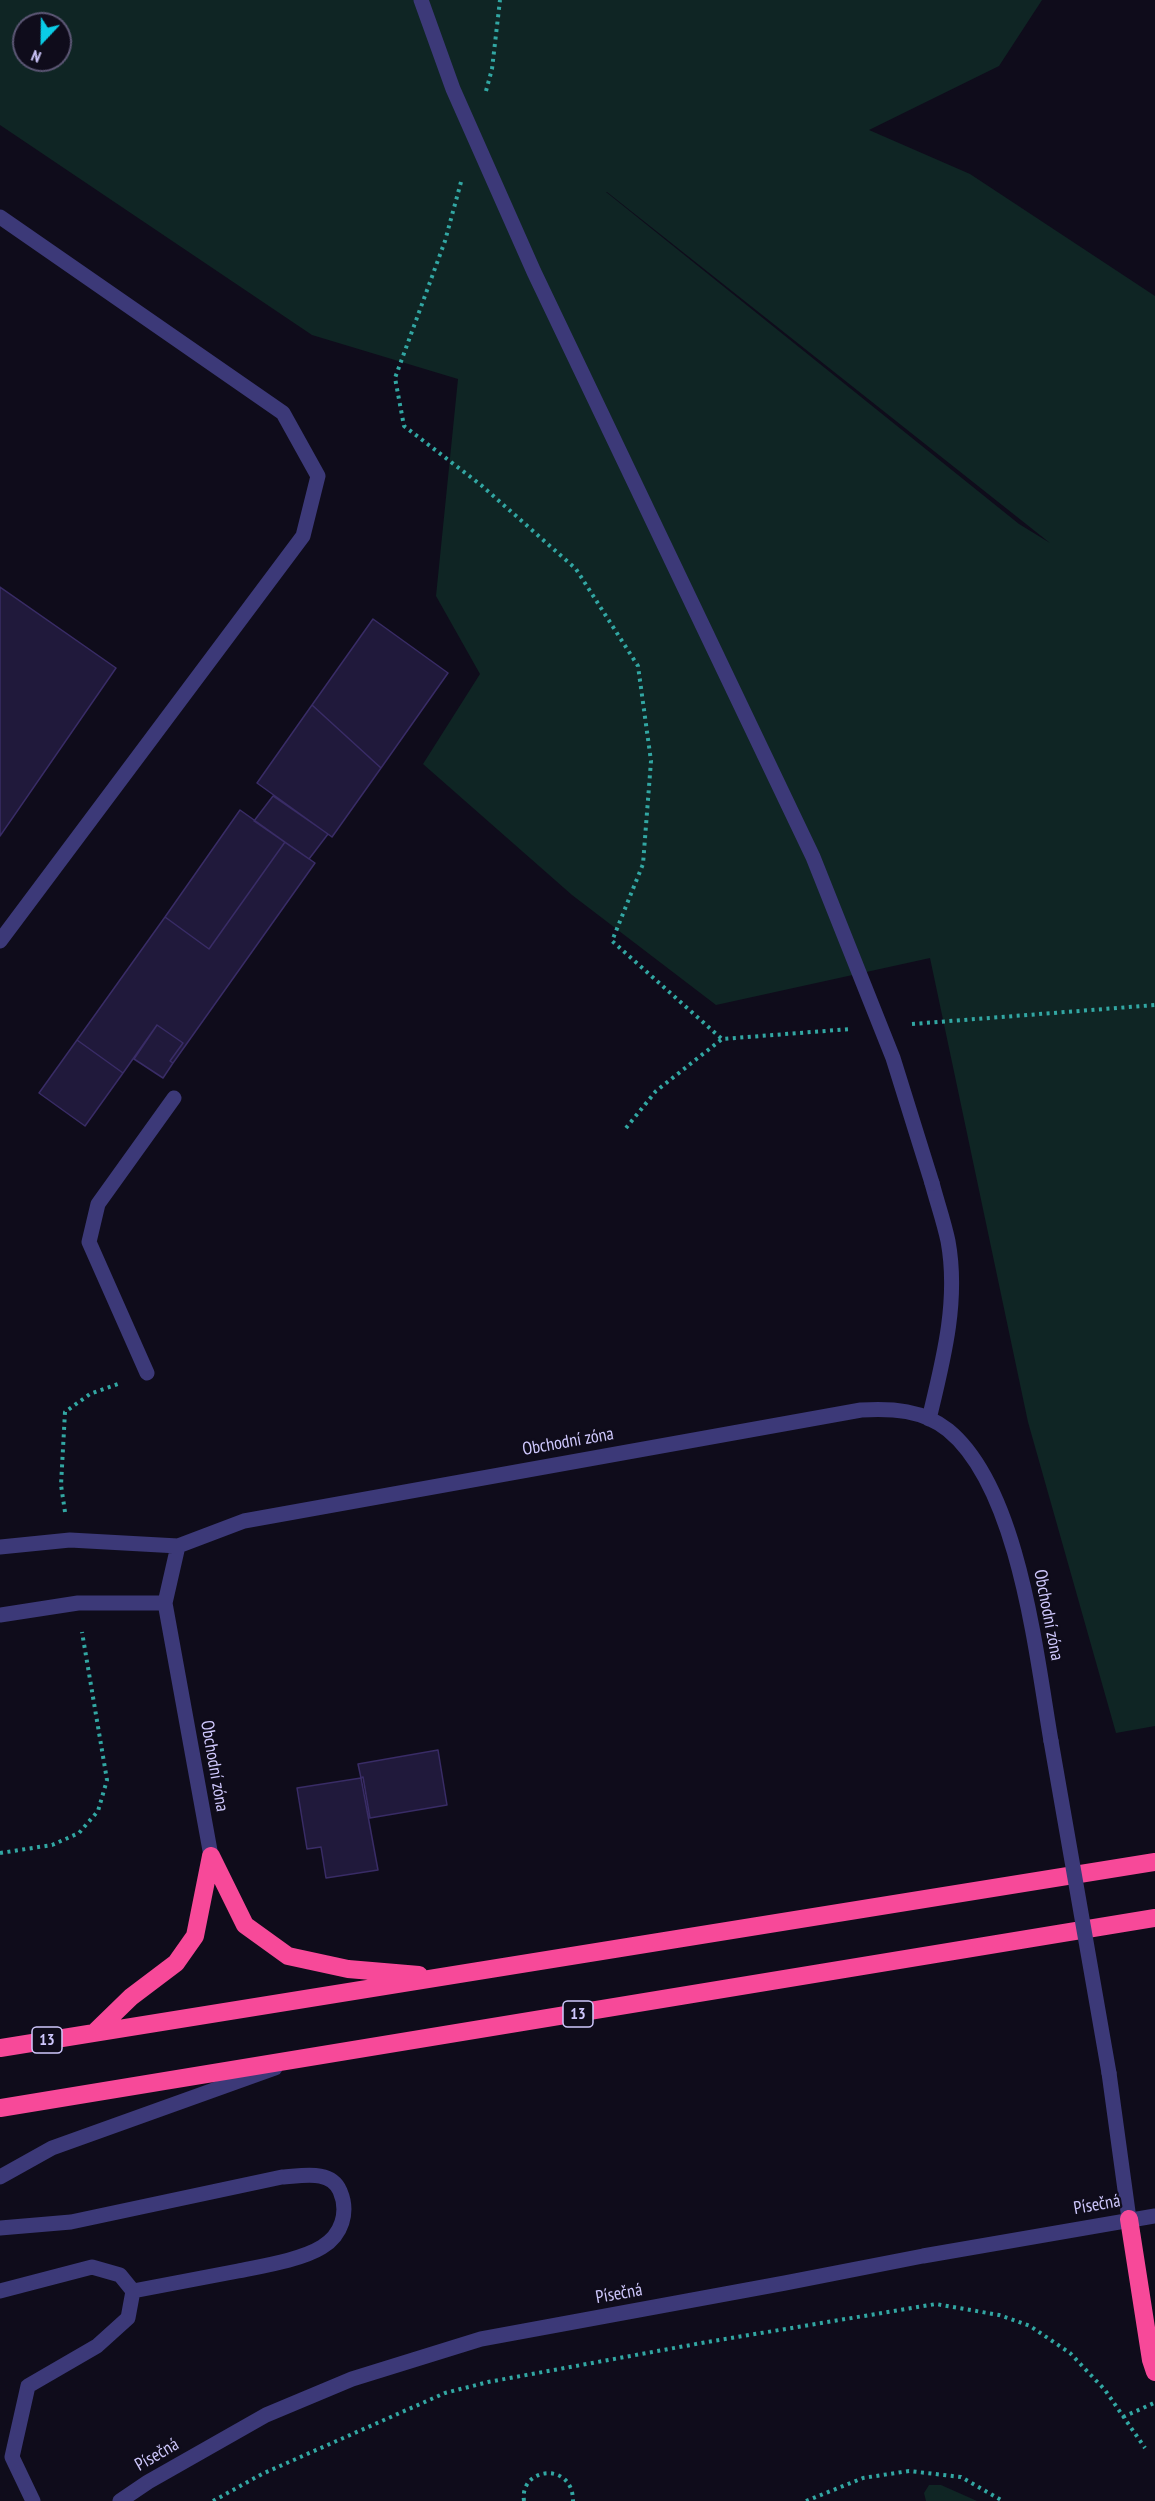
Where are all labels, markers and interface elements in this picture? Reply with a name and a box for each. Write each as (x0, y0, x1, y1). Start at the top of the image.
north arrow (12, 12, 72, 72)
text: N (28, 46, 44, 68)
street label: Obchodní zóna (521, 1423, 615, 1461)
street label: Obchodní zóna (1029, 1568, 1067, 1662)
street label: Obchodní zóna (195, 1719, 233, 1813)
road number: 13 (563, 2001, 593, 2027)
road number: 13 (32, 2027, 62, 2053)
street label: Písečná (1072, 2190, 1122, 2220)
street label: Písečná (594, 2279, 644, 2309)
street label: Písečná (131, 2434, 183, 2476)

